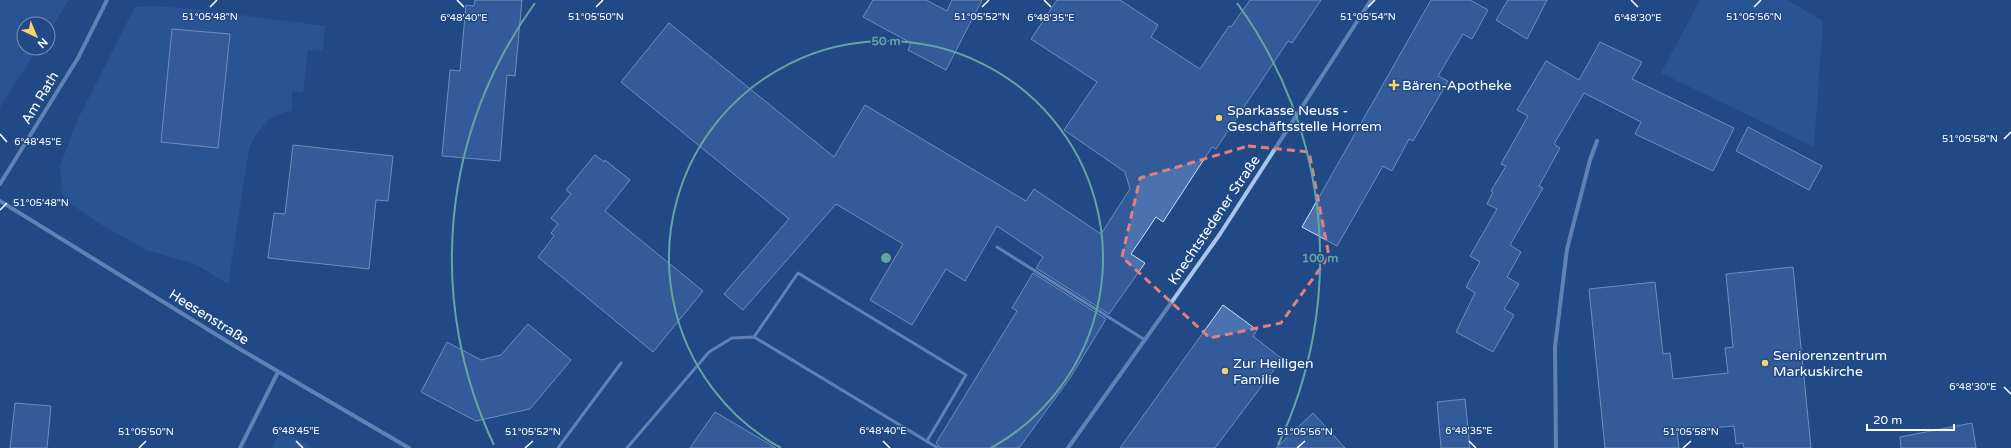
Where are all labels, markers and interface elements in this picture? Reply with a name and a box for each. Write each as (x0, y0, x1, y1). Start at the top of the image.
text: 51°05'48"N (182, 11, 238, 23)
text: 51°05'50"N (568, 11, 624, 23)
text: 51°05'52"N (954, 11, 1010, 23)
text: 51°05'54"N (1340, 11, 1396, 23)
text: 51°05'56"N (1726, 11, 1782, 23)
text: 6°48'40"E (440, 12, 488, 24)
text: 6°48'35"E (1027, 12, 1075, 24)
text: 6°48'30"E (1614, 12, 1662, 24)
north arrow (16, 16, 56, 56)
text: 50 m (871, 34, 901, 48)
text: N (35, 35, 50, 51)
street label: Am Rath (18, 69, 62, 127)
place label: Bären-Apotheke (1402, 77, 1512, 94)
marker: Bären-Apotheke (1389, 80, 1399, 90)
place label: Sparkasse Neuss - Geschäftsstelle Horrem (1227, 102, 1382, 135)
marker: Sparkasse Neuss - Geschäftsstelle Horrem (1214, 113, 1224, 123)
text: 51°05'58"N (1942, 133, 1998, 145)
text: 6°48'45"E (14, 136, 62, 148)
street label: Knechtstedener Straße (1164, 152, 1264, 288)
text: 51°05'48"N (13, 197, 69, 209)
centre of rings (879, 251, 893, 265)
text: 100 m (1302, 251, 1338, 265)
street label: Heesenstraße (166, 286, 252, 348)
place label: Seniorenzentrum Markuskirche (1773, 347, 1887, 380)
place label: Zur Heiligen Familie (1233, 355, 1314, 388)
marker: Seniorenzentrum Markuskirche (1760, 358, 1770, 368)
marker: Zur Heiligen Familie (1220, 366, 1230, 376)
text: 6°48'30"E (1949, 381, 1997, 393)
scale bar (1867, 406, 1954, 432)
text: 20 m (1873, 413, 1902, 427)
text: 6°48'45"E (272, 425, 320, 437)
text: 6°48'40"E (859, 425, 907, 437)
text: 6°48'35"E (1445, 425, 1493, 437)
text: 51°05'50"N (118, 426, 174, 438)
text: 51°05'52"N (505, 426, 561, 438)
text: 51°05'56"N (1277, 426, 1333, 438)
text: 51°05'58"N (1663, 426, 1719, 438)

